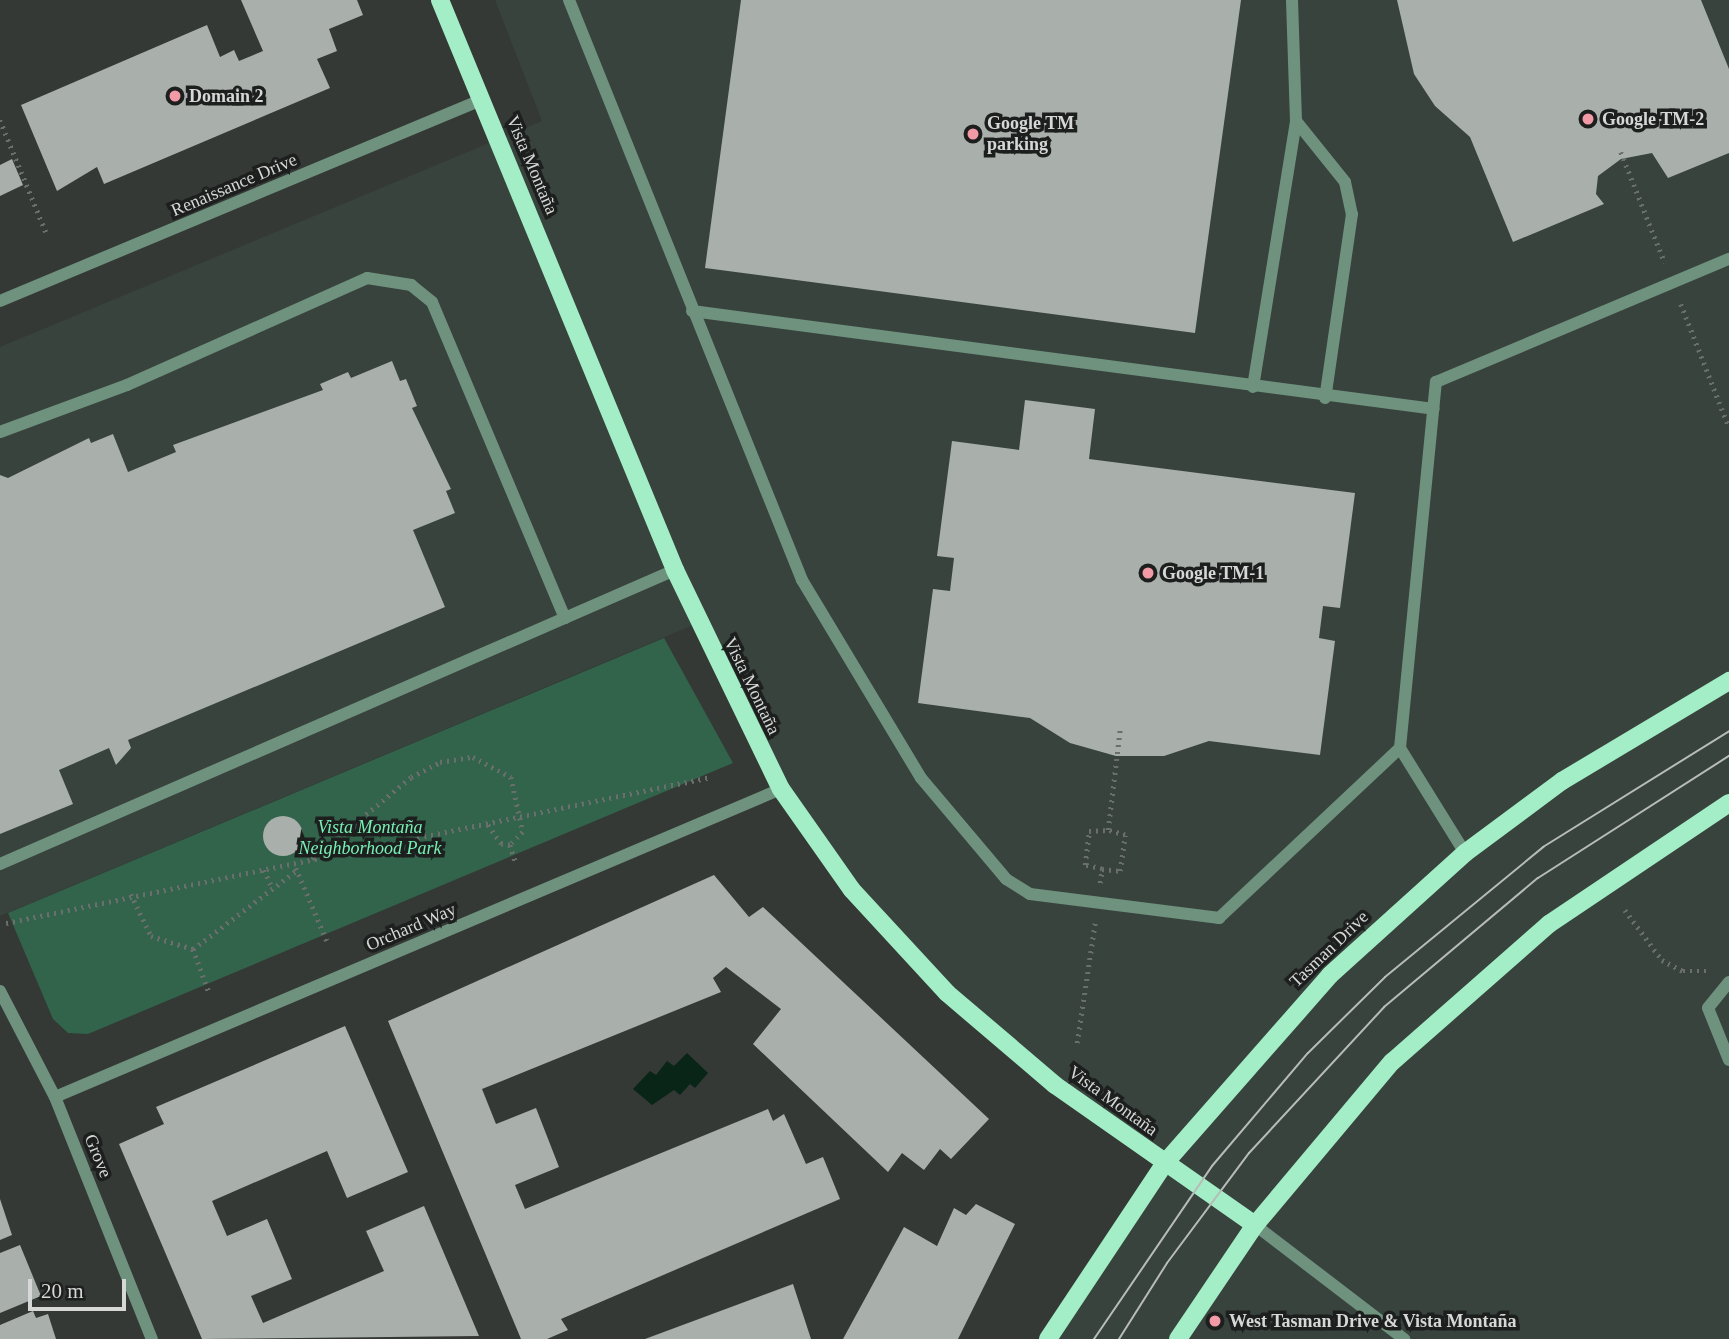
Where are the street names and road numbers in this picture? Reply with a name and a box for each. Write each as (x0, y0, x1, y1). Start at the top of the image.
street label: Vista Montaña (501, 112, 563, 218)
street label: Renaissance Drive (168, 149, 300, 221)
street label: Vista Montaña (719, 634, 785, 738)
street label: Orchard Way (363, 898, 459, 956)
street label: Tasman Drive (1285, 906, 1373, 992)
street label: Vista Montaña (1064, 1061, 1162, 1141)
street label: Grove (80, 1131, 116, 1181)

